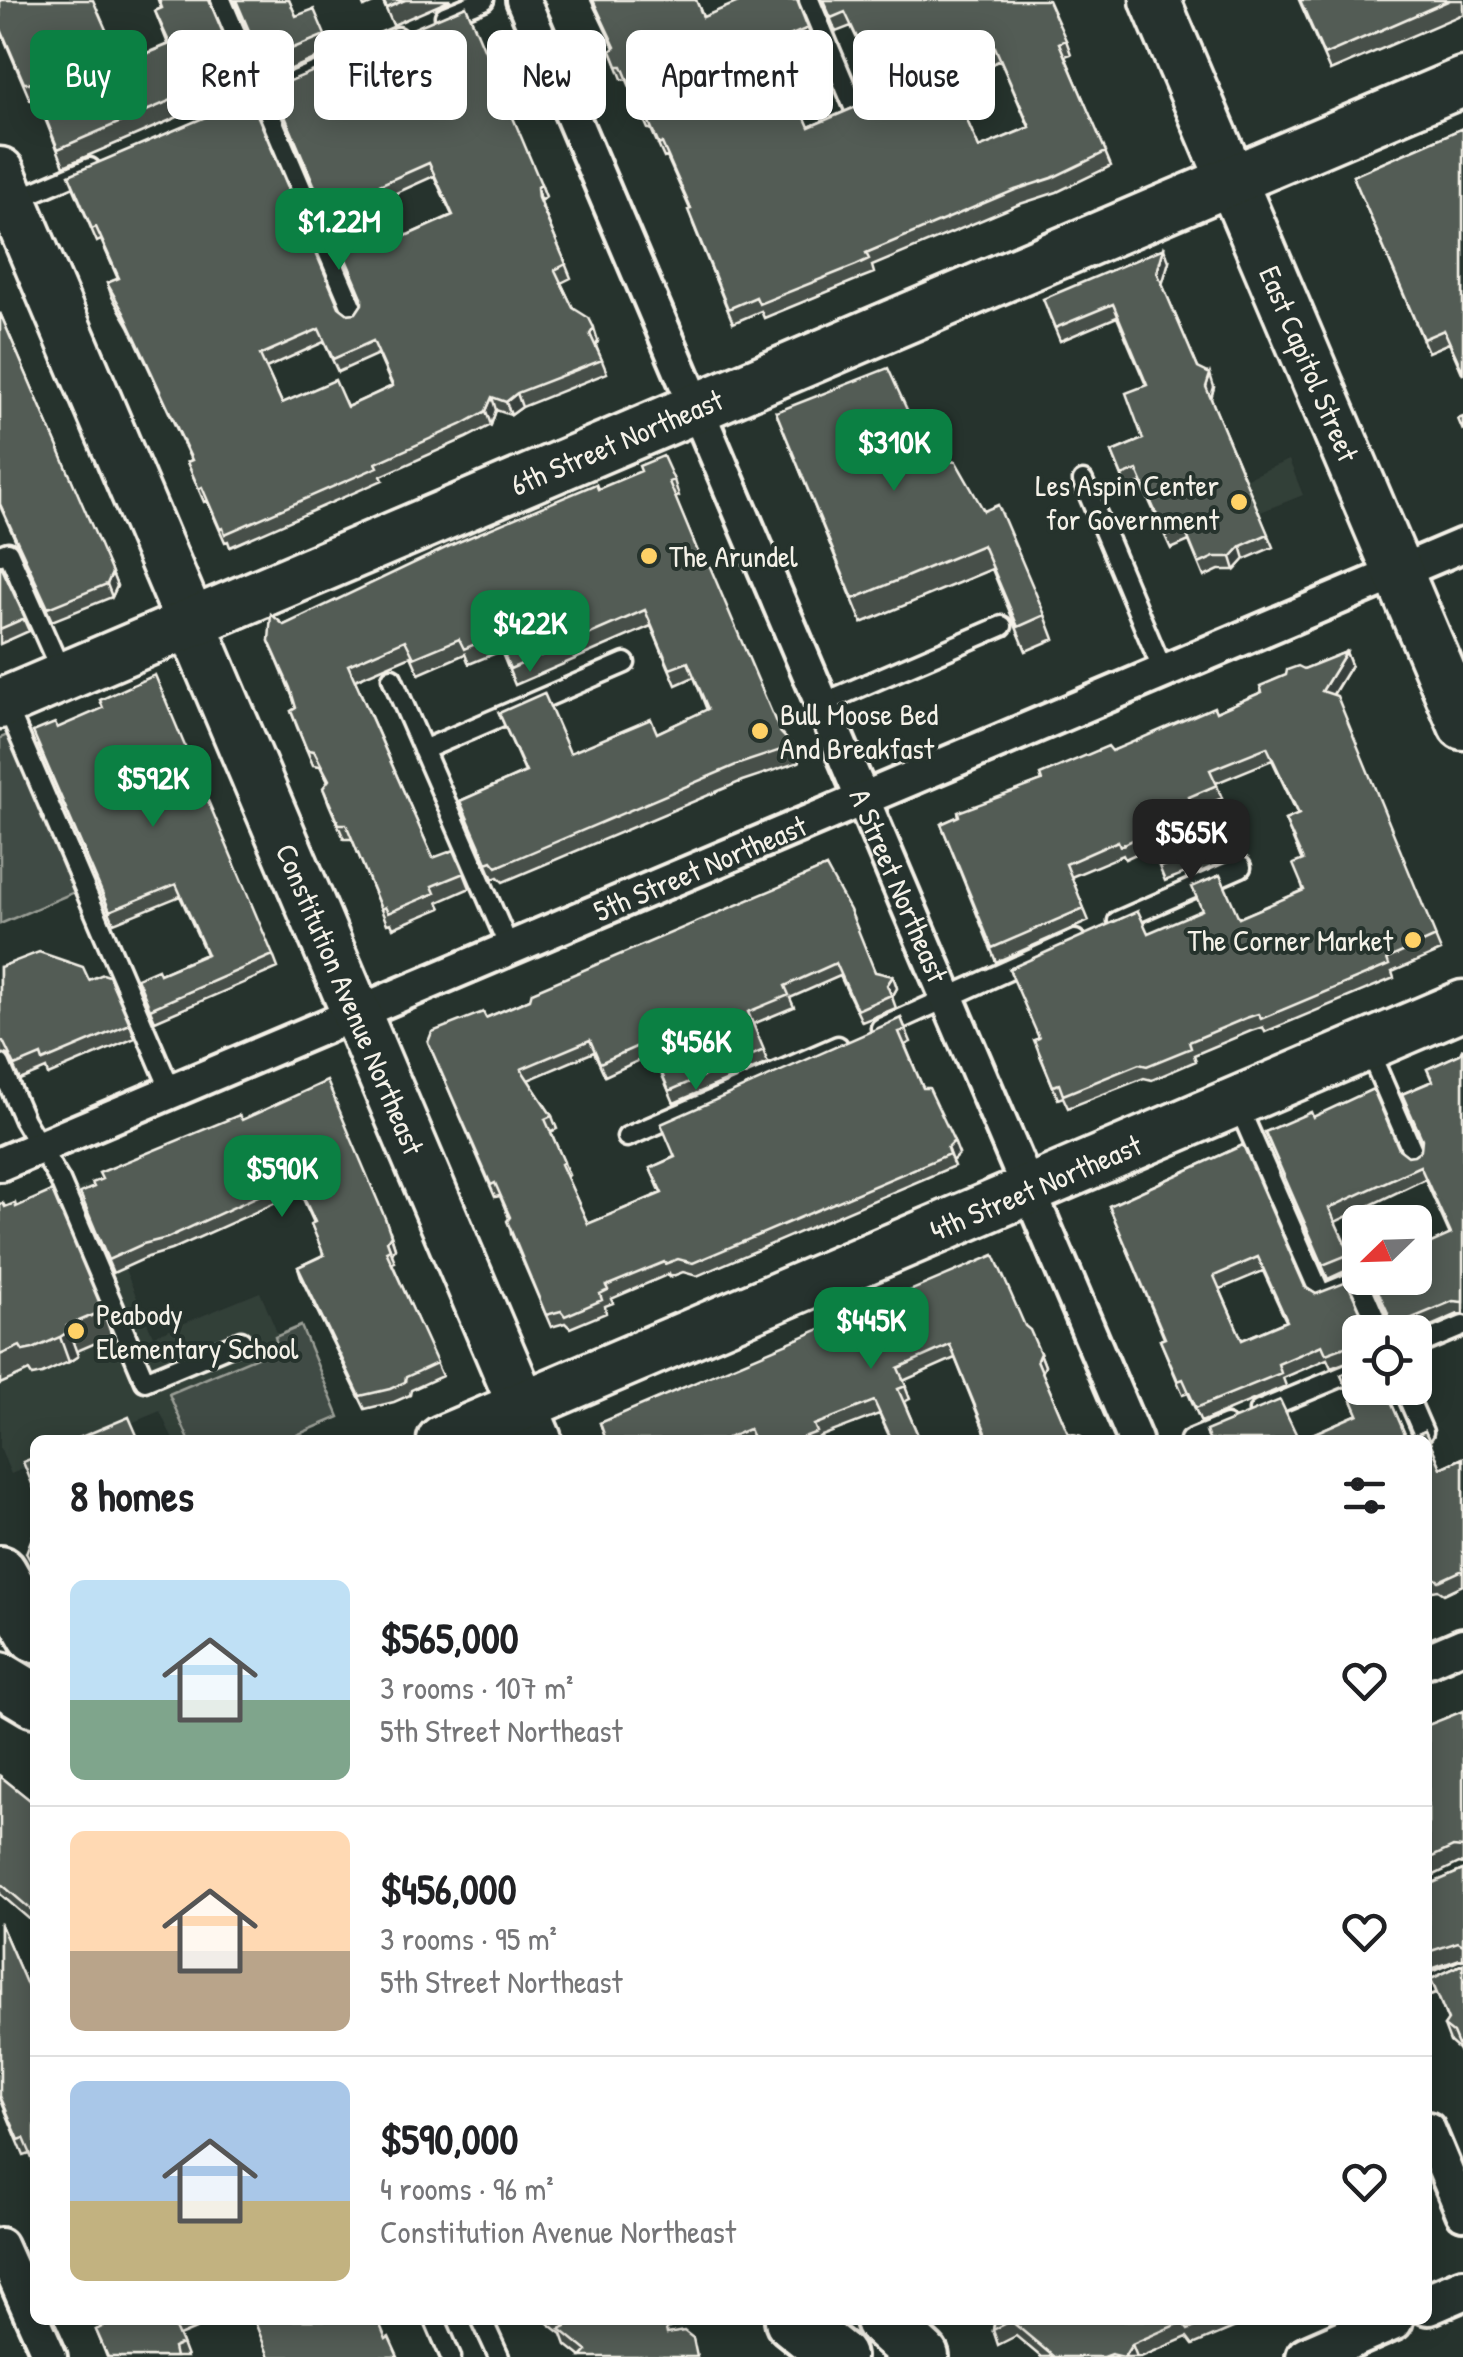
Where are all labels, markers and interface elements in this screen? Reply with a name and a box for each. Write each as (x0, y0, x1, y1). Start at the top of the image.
chip: Buy (30, 30, 147, 120)
chip: Rent (167, 30, 294, 120)
chip: Filters (314, 30, 467, 120)
chip: New (487, 30, 606, 120)
chip: Apartment (626, 30, 833, 120)
chip: House (853, 30, 995, 120)
pin: $1.22M (258, 188, 420, 273)
text: $1.22M (297, 199, 381, 242)
street label: East Capitol Street (1250, 260, 1369, 468)
street label: 6th Street Northeast (504, 379, 729, 505)
pin: $310K (824, 409, 964, 494)
text: $310K (857, 420, 931, 463)
place label: Les Aspin Center for Government (1035, 465, 1220, 539)
marker: Les Aspin Center for Government (1228, 491, 1250, 513)
place label: The Arundel (669, 536, 798, 576)
marker: The Arundel (638, 545, 660, 567)
pin: $422K (460, 590, 600, 675)
text: $422K (493, 601, 567, 644)
place label: Bull Moose Bed And Breakfast (780, 694, 939, 768)
marker: Bull Moose Bed And Breakfast (749, 720, 771, 742)
pin: $592K (83, 745, 223, 830)
text: $592K (116, 756, 190, 799)
street label: A Street Northeast (840, 782, 958, 989)
pin: $565K (1121, 799, 1261, 884)
street label: 5th Street Northeast (587, 805, 813, 931)
text: $565K (1155, 810, 1227, 853)
street label: Constitution Avenue Northeast (267, 837, 434, 1161)
place label: The Corner Market (1188, 920, 1394, 960)
marker: The Corner Market (1402, 929, 1424, 951)
pin: $456K (626, 1008, 766, 1093)
text: $456K (660, 1019, 732, 1062)
street label: 4th Street Northeast (924, 1124, 1148, 1250)
pin: $590K (212, 1135, 352, 1220)
text: $590K (246, 1146, 318, 1189)
north arrow (1342, 1205, 1432, 1295)
map controls (1342, 1205, 1432, 1405)
pin: $445K (801, 1287, 941, 1372)
place label: Peabody Elementary School (96, 1294, 298, 1368)
text: $445K (836, 1298, 906, 1341)
button: locate (1342, 1315, 1432, 1405)
marker: Peabody Elementary School (65, 1320, 87, 1342)
text: 8 homes (70, 1467, 194, 1524)
icon: filters (1337, 1468, 1392, 1523)
text: $565,000 (380, 1609, 519, 1666)
icon: home (150, 1620, 270, 1740)
icon: heart (1337, 1653, 1392, 1708)
text: 3 rooms · 107 m² (380, 1666, 573, 1709)
text: 5th Street Northeast (380, 1709, 623, 1752)
text: $456,000 (380, 1860, 517, 1917)
icon: home (150, 1871, 270, 1991)
icon: heart (1337, 1904, 1392, 1959)
text: 3 rooms · 95 m² (380, 1917, 557, 1960)
text: 5th Street Northeast (380, 1960, 623, 2003)
text: $590,000 (380, 2110, 518, 2167)
icon: home (150, 2121, 270, 2241)
icon: heart (1337, 2154, 1392, 2209)
text: 4 rooms · 96 m² (380, 2167, 554, 2210)
text: Constitution Avenue Northeast (380, 2210, 736, 2253)

